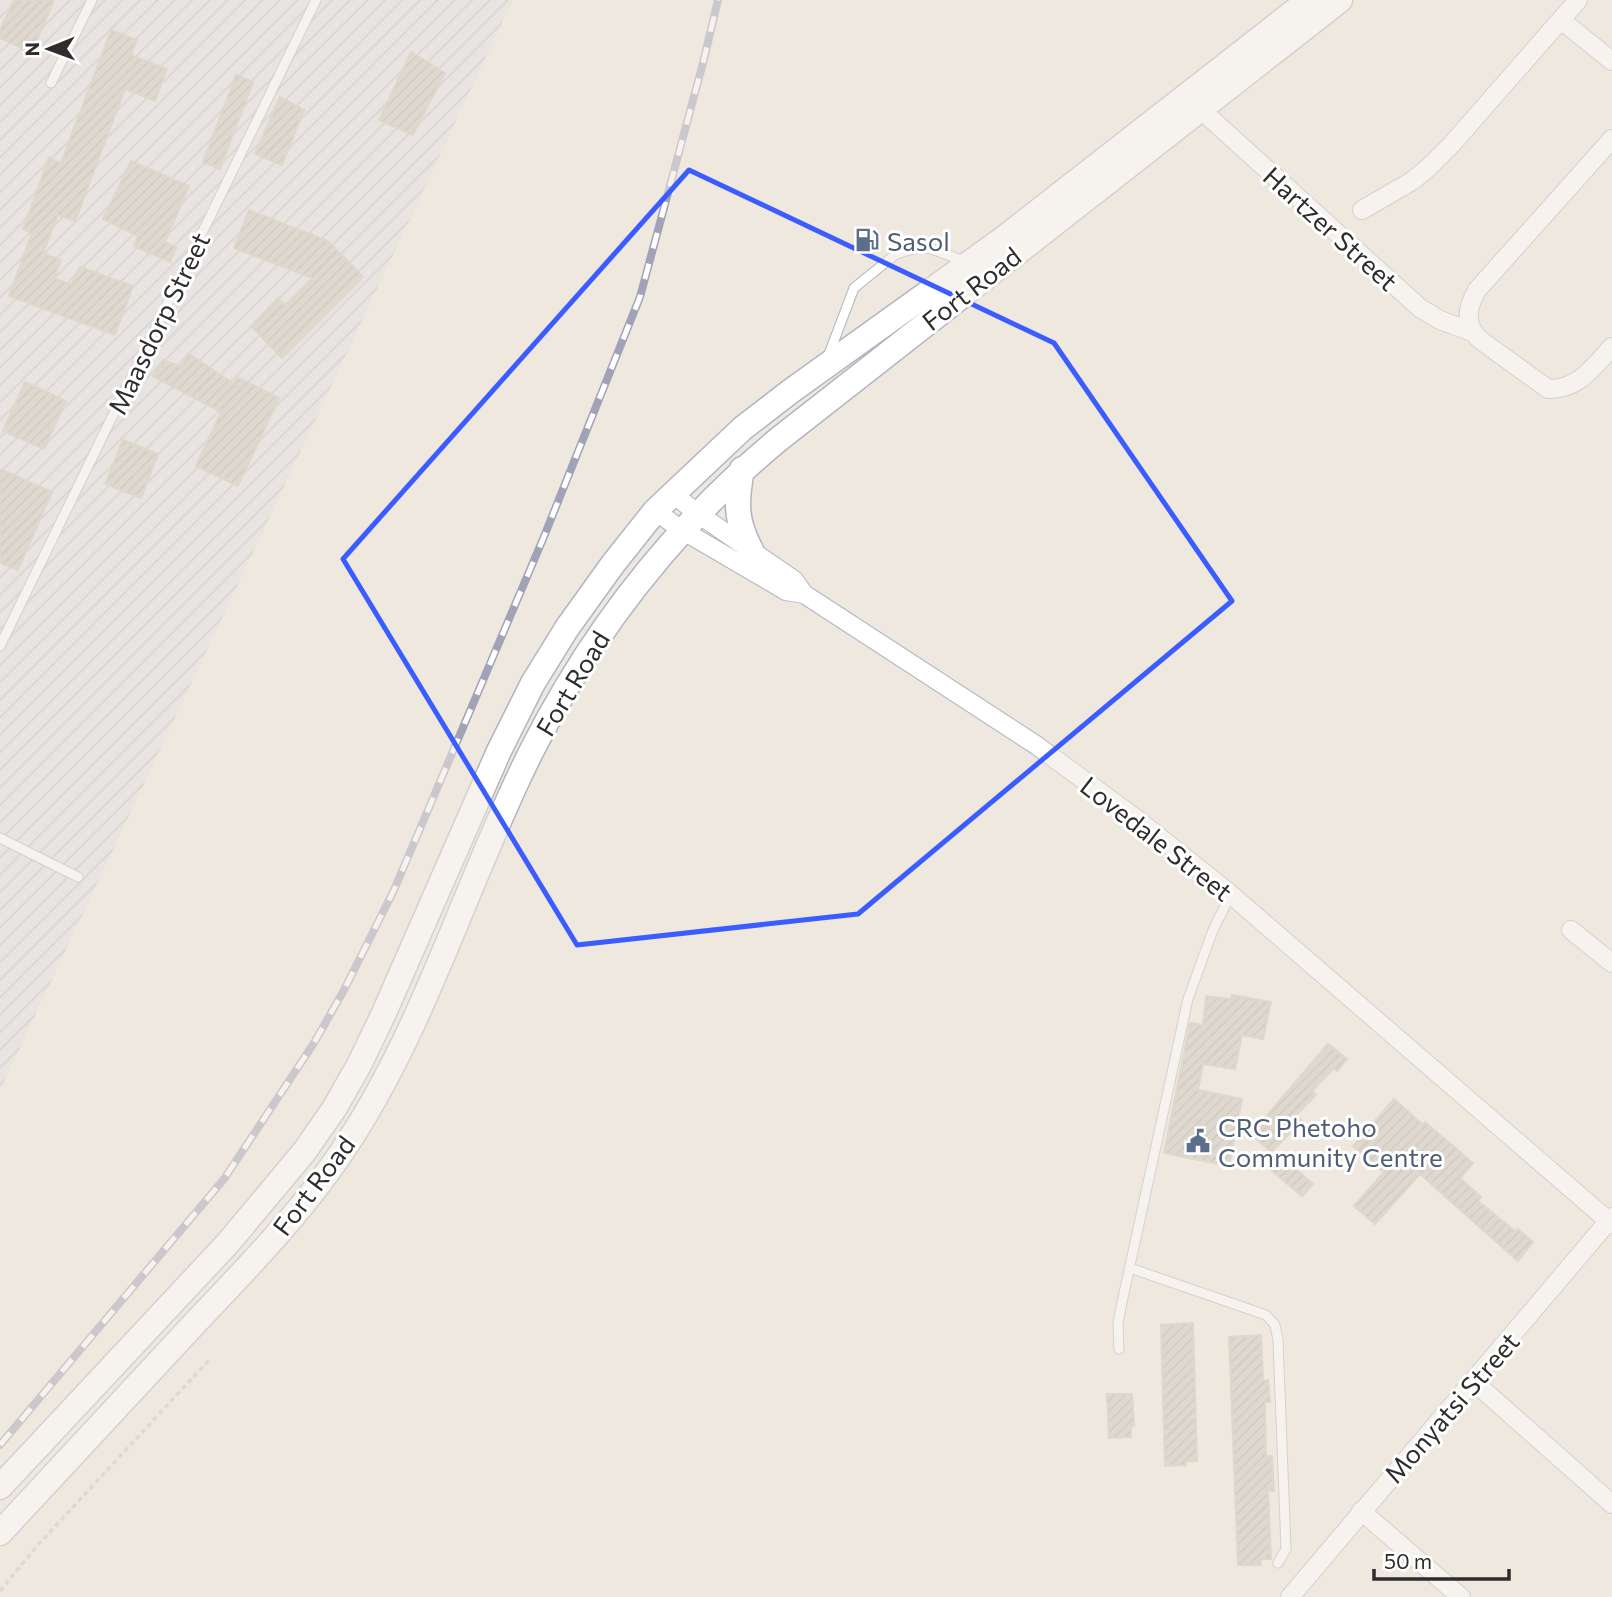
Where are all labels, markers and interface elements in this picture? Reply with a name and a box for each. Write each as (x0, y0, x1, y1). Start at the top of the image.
north arrow (14, 14, 84, 84)
text: N (20, 42, 43, 57)
street label: Hartzer Street (1258, 160, 1404, 296)
place label: Sasol (887, 225, 950, 256)
fuel station icon: Sasol (853, 226, 881, 254)
street label: Maasdorp Street (101, 227, 215, 419)
street label: Fort Road (916, 240, 1026, 336)
street label: Fort Road (529, 625, 615, 741)
street label: Lovedale Street (1075, 769, 1239, 907)
place label: CRC Phetoho Community Centre (1218, 1111, 1443, 1172)
public building icon: CRC Phetoho Community Centre (1184, 1127, 1212, 1155)
street label: Fort Road (266, 1129, 360, 1241)
street label: Monyatsi Street (1377, 1325, 1525, 1489)
scale bar (1374, 1538, 1509, 1582)
text: 50 m (1384, 1548, 1432, 1573)

